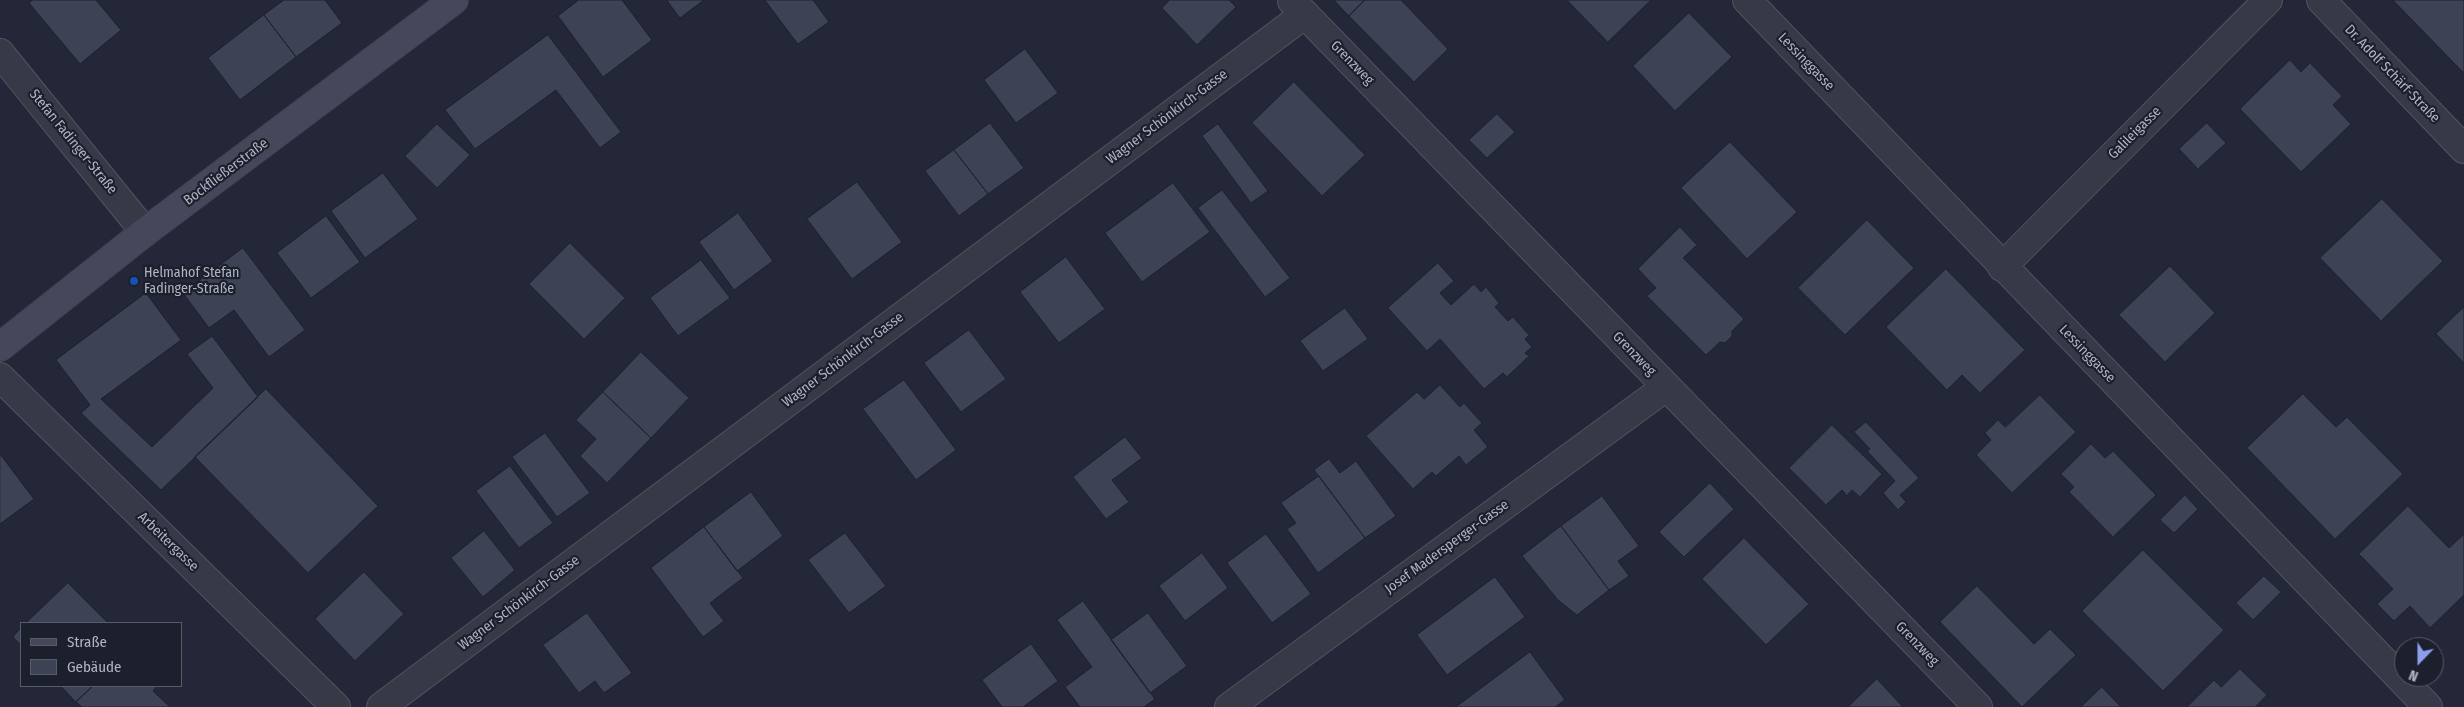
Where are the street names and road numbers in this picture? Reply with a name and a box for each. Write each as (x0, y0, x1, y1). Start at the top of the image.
street label: Dr. Adolf Schärf-Straße (2341, 22, 2443, 126)
street label: Lessinggasse (1774, 30, 1838, 94)
street label: Grenzweg (1327, 37, 1377, 89)
street label: Wagner Schönkirch-Gasse (1103, 66, 1231, 168)
street label: Stefan Fadinger-Straße (26, 86, 120, 198)
street label: Galileigasse (2105, 103, 2165, 163)
street label: Bockfließerstraße (181, 135, 271, 209)
street label: Wagner Schönkirch-Gasse (779, 309, 907, 411)
street label: Lessinggasse (2055, 322, 2119, 386)
street label: Grenzweg (1609, 328, 1659, 380)
street label: Josef Madersperger-Gasse (1382, 496, 1512, 598)
street label: Arbeitergasse (134, 509, 202, 575)
street label: Wagner Schönkirch-Gasse (455, 552, 583, 654)
street label: Grenzweg (1892, 618, 1942, 670)

